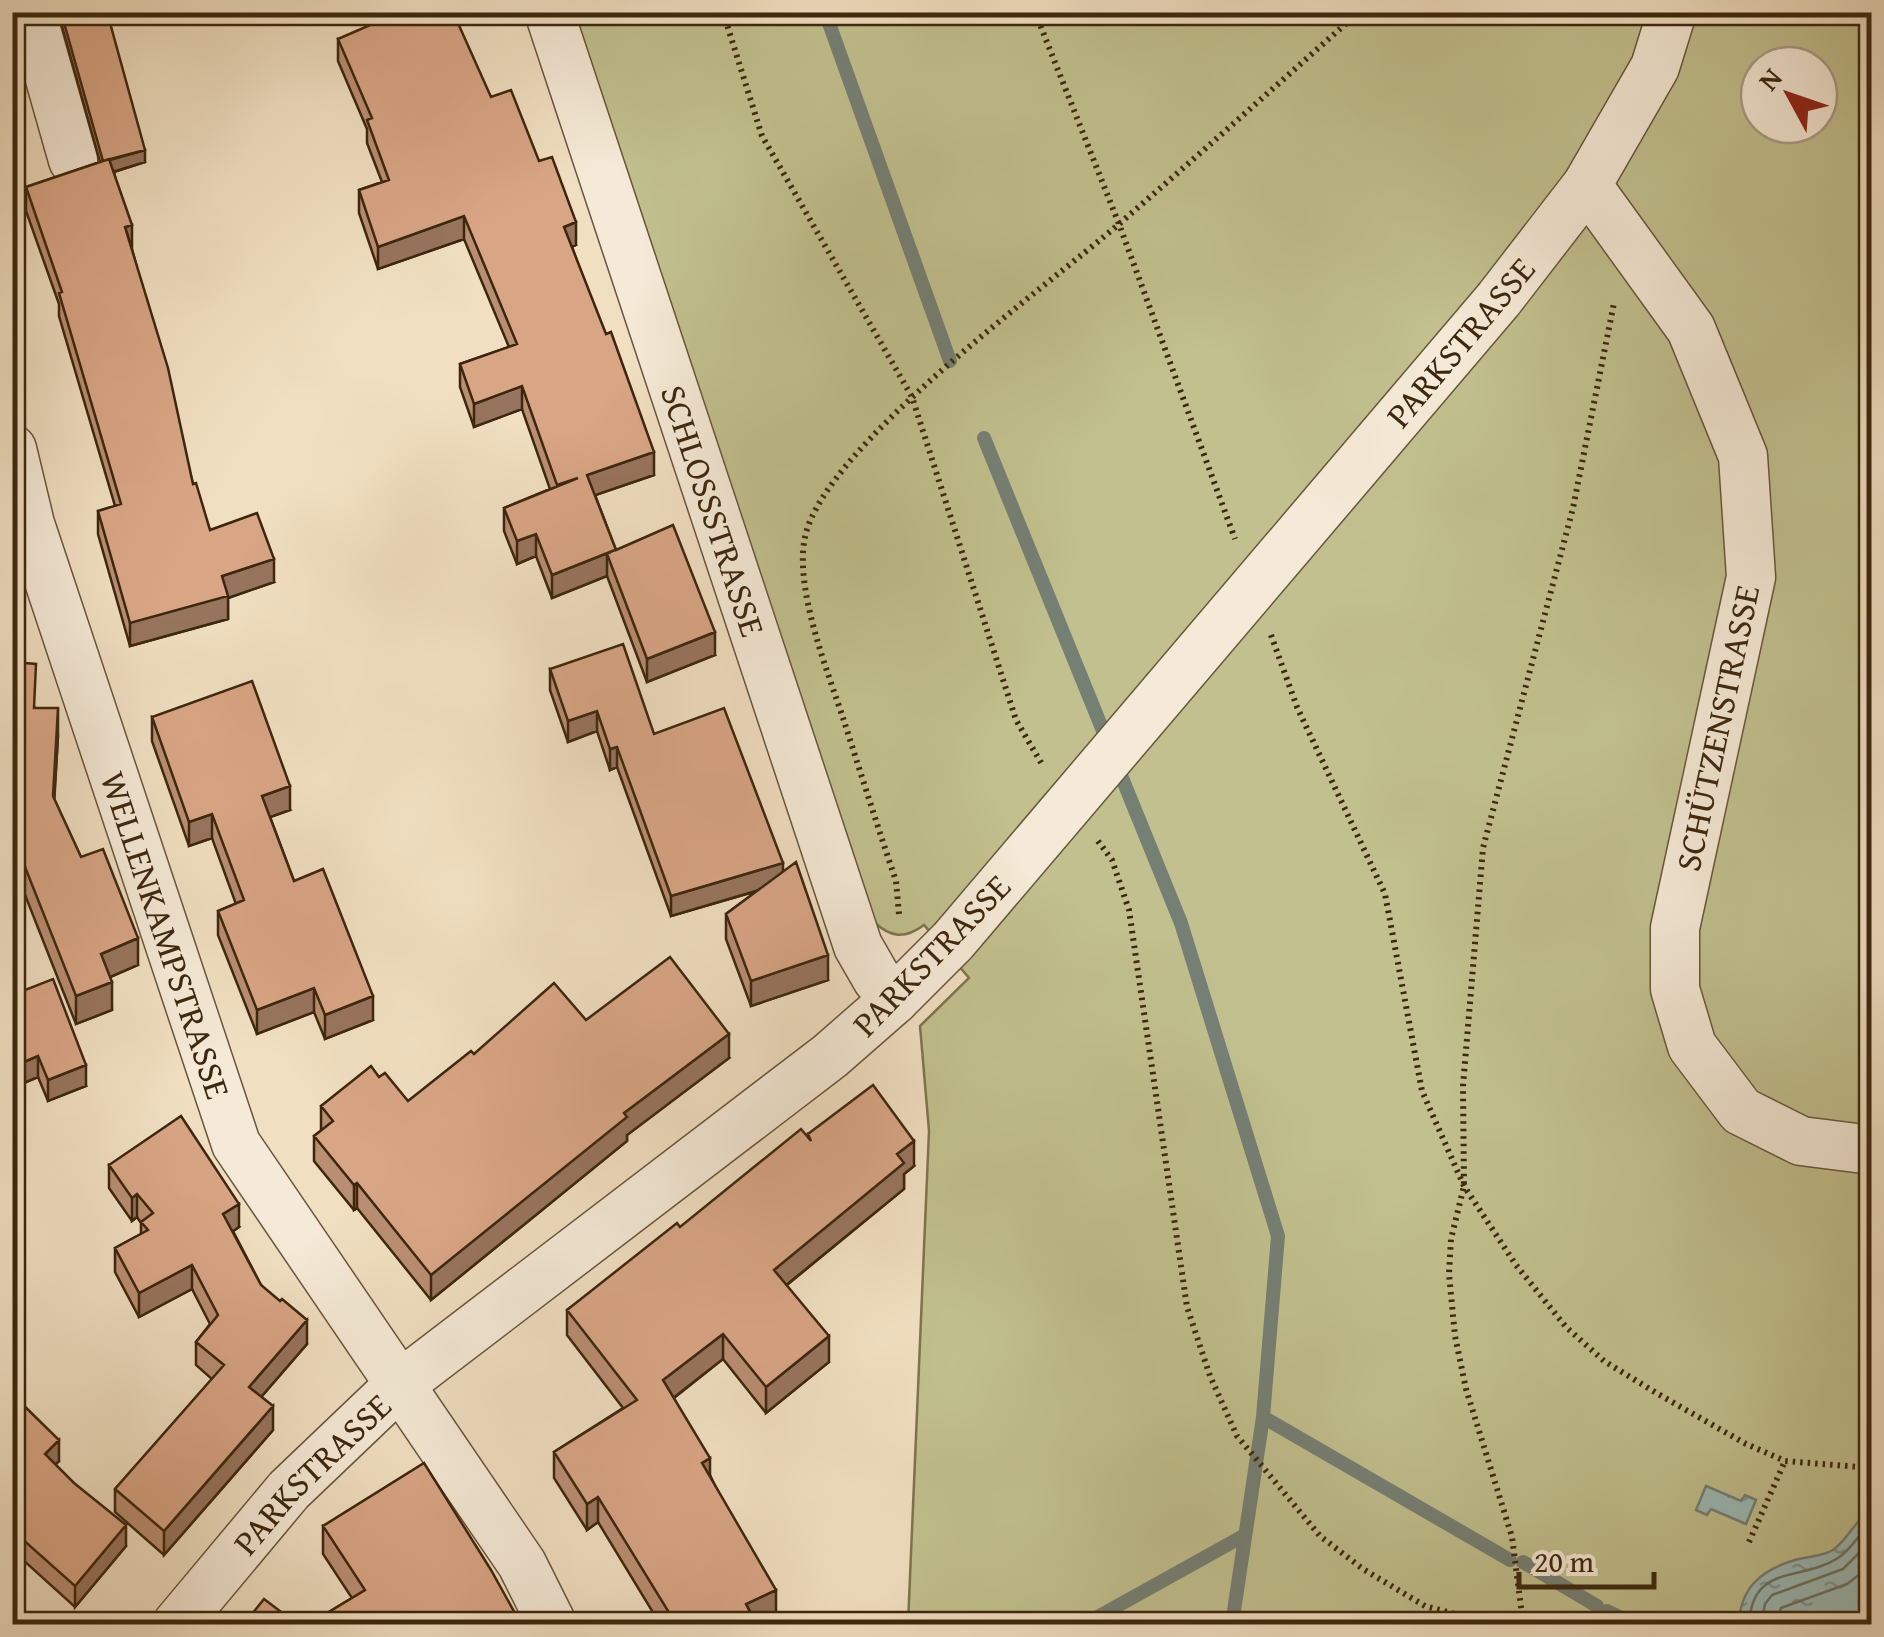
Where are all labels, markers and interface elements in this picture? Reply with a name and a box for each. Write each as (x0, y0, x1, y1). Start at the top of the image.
north arrow (1739, 45, 1839, 145)
text: N (1748, 58, 1791, 99)
street label: PARKSTRASSE (1373, 246, 1547, 438)
street label: SCHLOSSSTRASSE (649, 378, 779, 643)
street label: SCHÜTZENSTRASSE (1662, 580, 1772, 876)
street label: WELLENKAMPSTRASSE (88, 765, 245, 1105)
street label: PARKSTRASSE (840, 862, 1022, 1048)
street label: PARKSTRASSE (220, 1381, 402, 1565)
scale bar (1519, 1527, 1654, 1589)
text: 20 m (1534, 1539, 1594, 1583)

